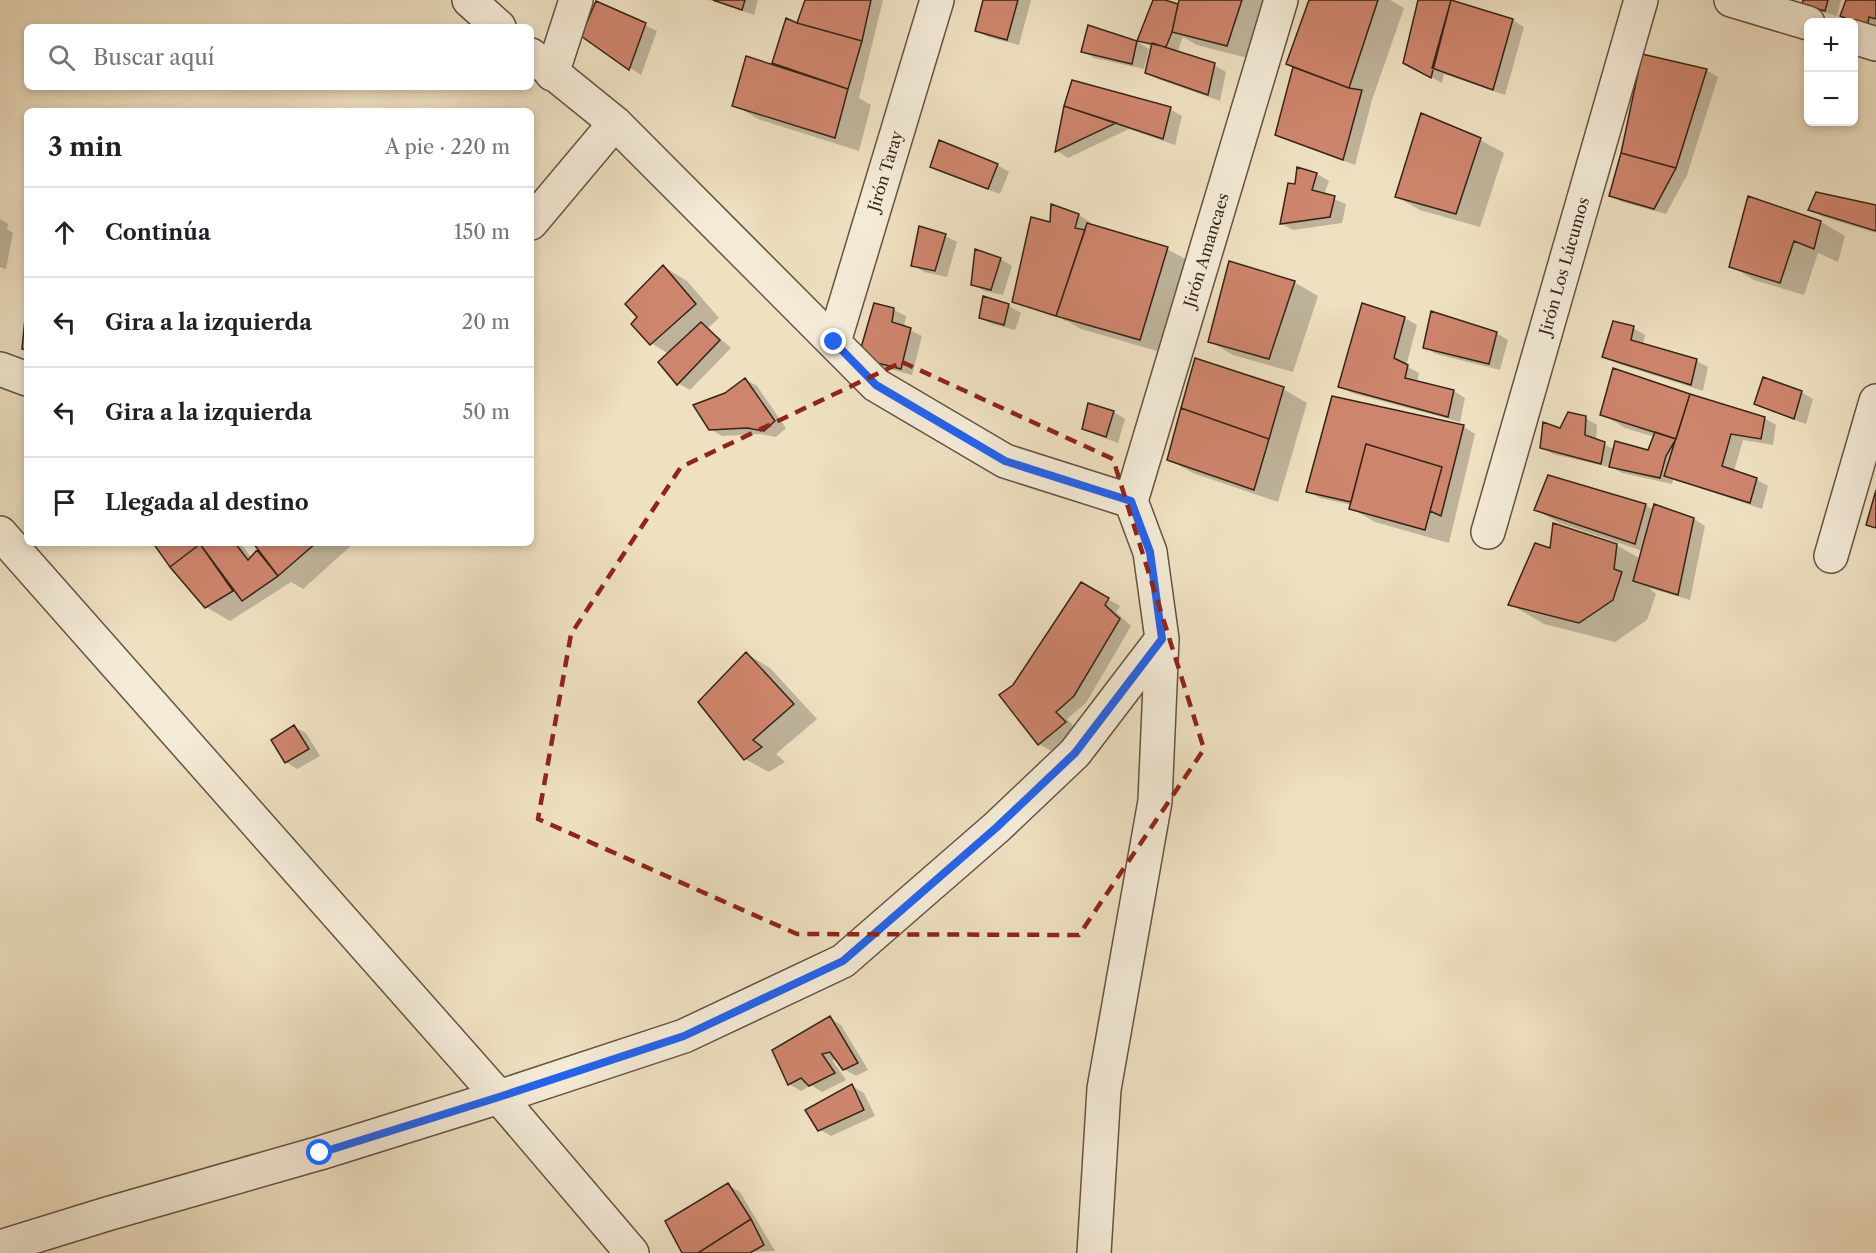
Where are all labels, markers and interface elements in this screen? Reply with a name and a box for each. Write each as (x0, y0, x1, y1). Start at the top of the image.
map controls (1804, 18, 1858, 126)
button: + (1804, 18, 1858, 72)
search box (24, 24, 534, 90)
icon: search (45, 41, 78, 74)
text: Buscar aquí (93, 44, 215, 71)
button: − (1804, 72, 1858, 126)
street label: Jirón Taray (862, 127, 907, 217)
text: 3 min (48, 131, 122, 163)
text: A pie · 220 m (385, 135, 510, 159)
street label: Jirón Amancaes (1178, 190, 1233, 312)
street label: Jirón Los Lúcumos (1534, 195, 1593, 340)
icon: ahead (48, 216, 81, 249)
text: Continúa (105, 219, 211, 246)
text: 150 m (454, 220, 510, 244)
icon: left (48, 306, 81, 339)
text: Gira a la izquierda (105, 309, 312, 336)
text: 20 m (462, 310, 510, 334)
route end (820, 328, 846, 354)
icon: left (48, 396, 81, 429)
text: Gira a la izquierda (105, 399, 312, 426)
text: 50 m (463, 400, 510, 424)
icon: arrive (48, 486, 81, 519)
text: Llegada al destino (105, 489, 309, 516)
route start (306, 1139, 332, 1165)

